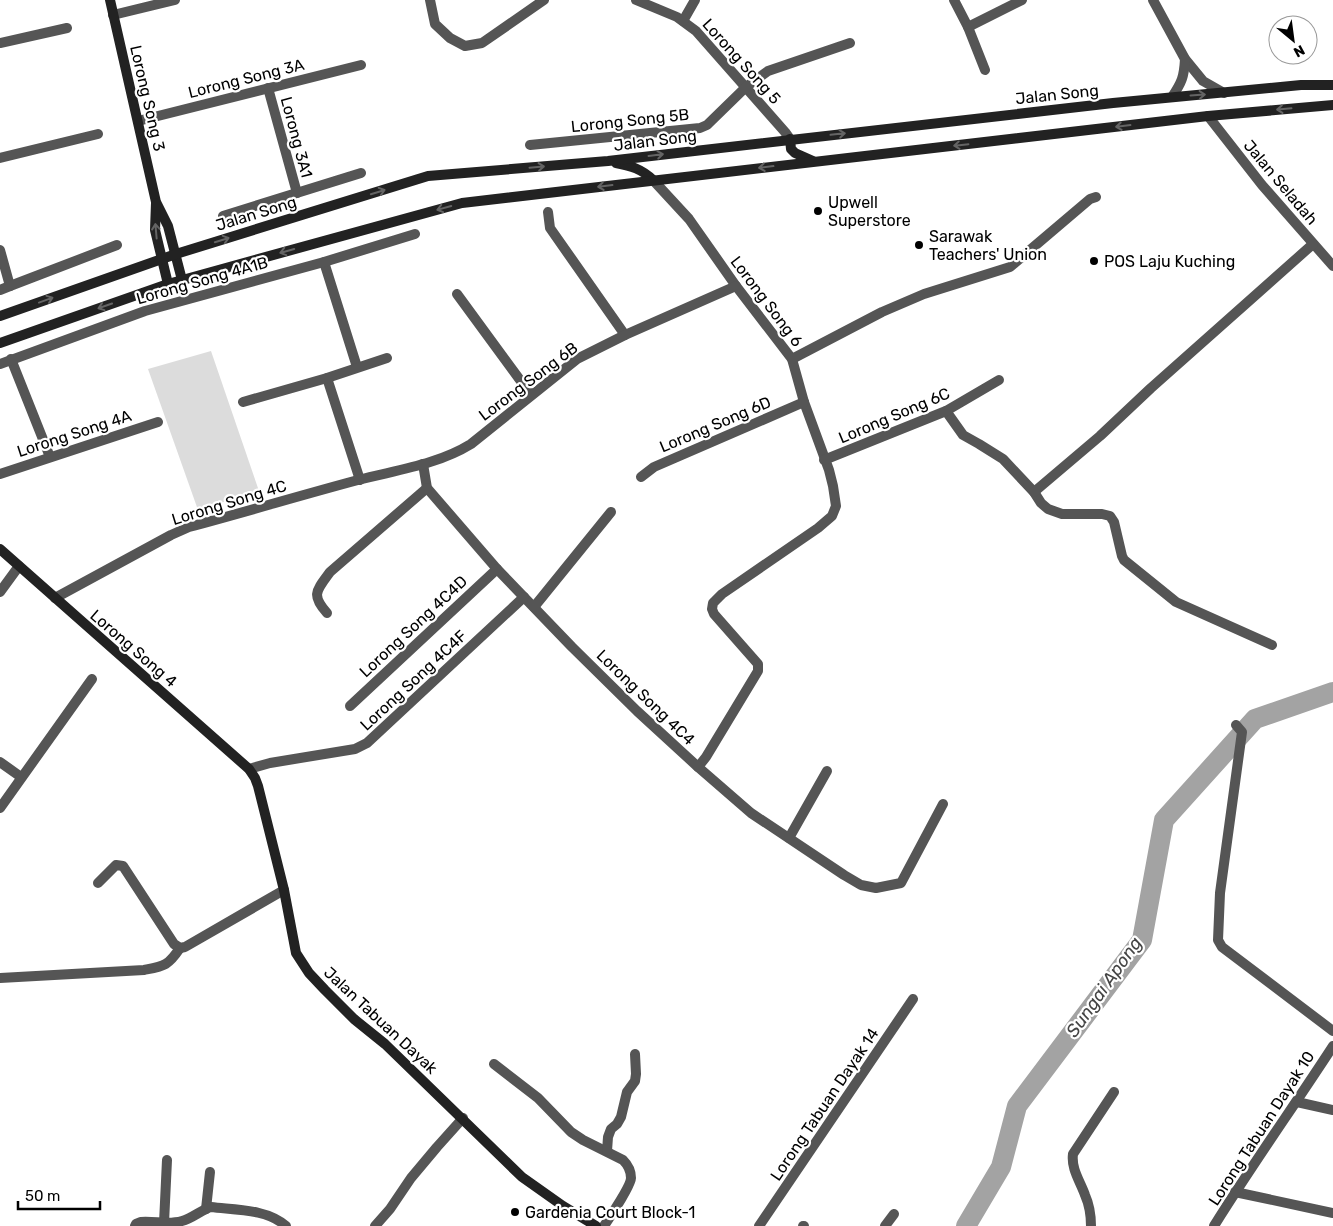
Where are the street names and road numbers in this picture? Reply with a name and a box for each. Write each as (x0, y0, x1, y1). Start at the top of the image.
street label: Lorong Song 5 (698, 15, 785, 108)
street label: Lorong Song 3 (126, 43, 169, 153)
street label: Lorong Song 3A (186, 55, 306, 102)
street label: Jalan Song (1014, 81, 1100, 108)
street label: Lorong 3A1 (277, 95, 316, 180)
street label: Lorong Song 5B (570, 105, 690, 136)
street label: Jalan Song (612, 126, 698, 155)
street label: Jalan Seladah (1240, 136, 1322, 229)
street label: Jalan Song (213, 192, 299, 235)
street label: Lorong Song 6 (726, 252, 807, 351)
street label: Lorong Song 4A1B (134, 253, 270, 308)
street label: Lorong Song 6B (475, 338, 582, 425)
street label: Lorong Song 6C (836, 383, 953, 447)
street label: Lorong Song 6D (657, 392, 774, 457)
street label: Lorong Song 4A (15, 406, 134, 461)
street label: Lorong Song 4C (169, 476, 289, 529)
street label: Lorong Song 4C4D (356, 572, 471, 681)
street label: Lorong Song 4 (86, 606, 181, 691)
street label: Lorong Song 4C4F (356, 626, 470, 735)
street label: Lorong Song 4C4 (593, 646, 699, 749)
street label: Jalan Tabuan Dayak (320, 963, 442, 1078)
street label: Lorong Tabuan Dayak 14 (766, 1024, 883, 1184)
street label: Lorong Tabuan Dayak 10 (1204, 1048, 1318, 1209)

